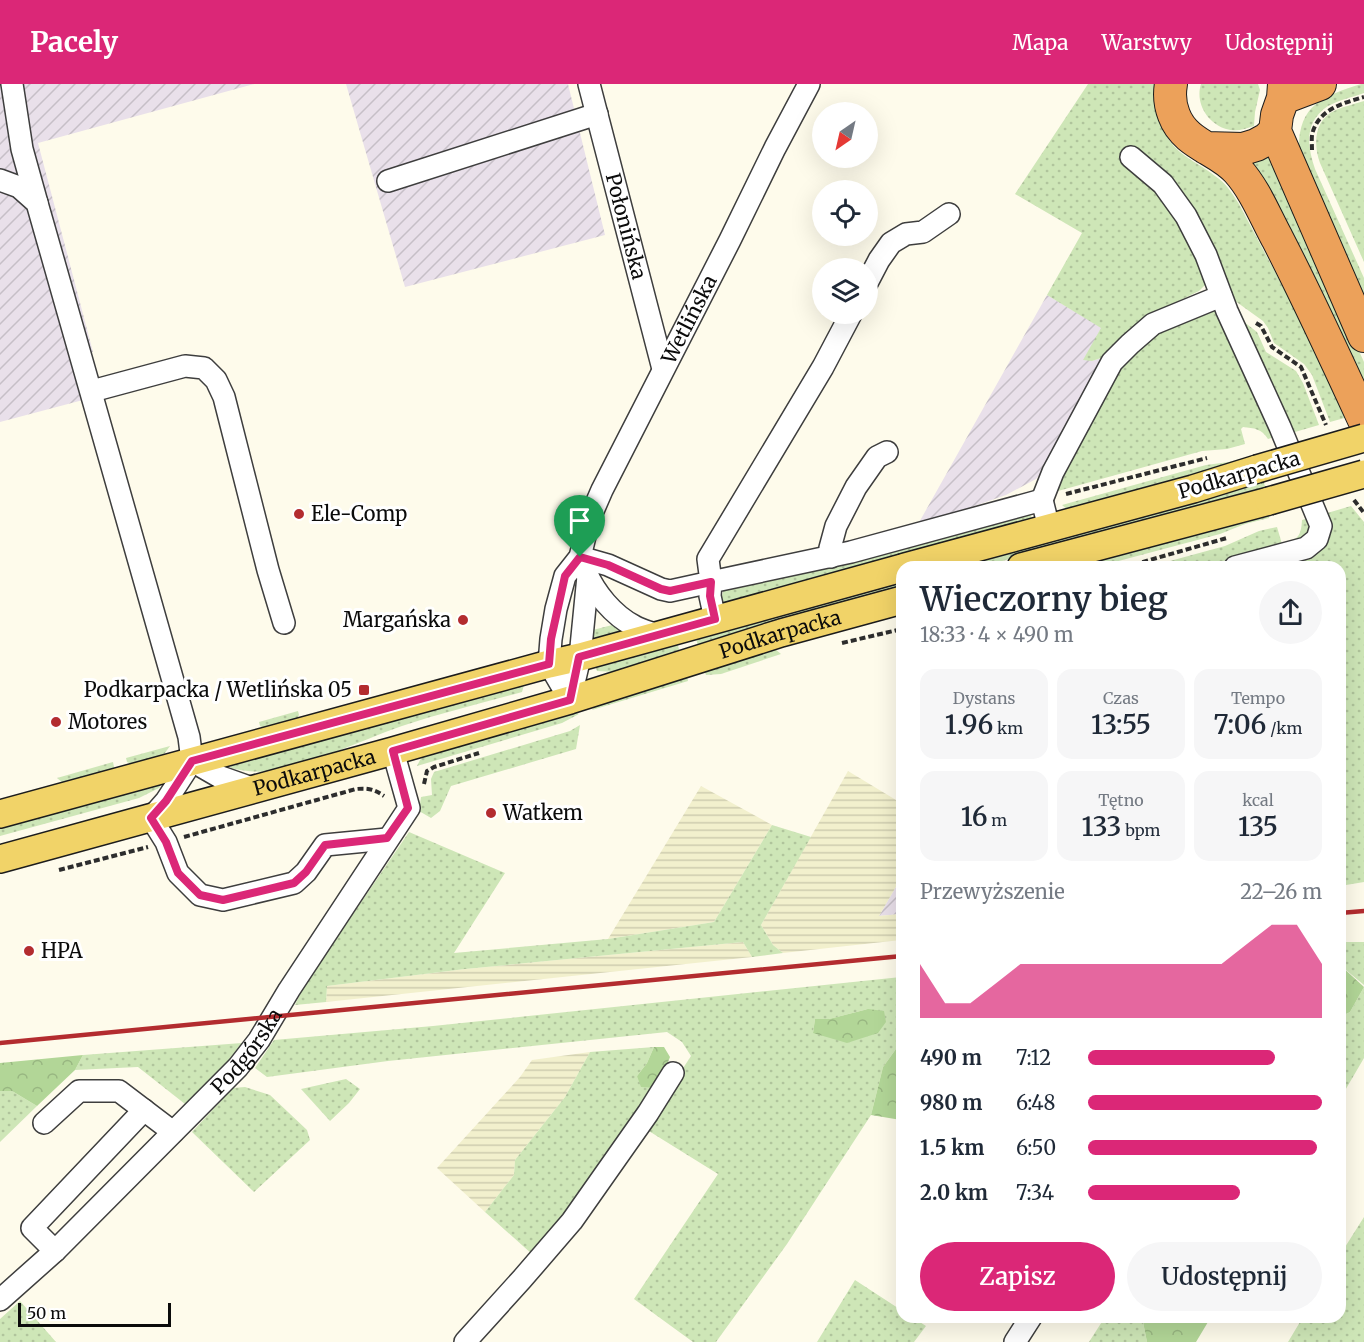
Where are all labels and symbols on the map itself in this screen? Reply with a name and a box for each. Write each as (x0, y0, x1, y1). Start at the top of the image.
north arrow (812, 102, 878, 168)
street label: Połonińska (601, 170, 652, 282)
street label: Wetlińska (655, 270, 722, 369)
street label: Podkarpacka (1175, 445, 1303, 504)
pin (554, 495, 605, 557)
place label: Ele-Comp (311, 501, 407, 526)
marker: Ele-Comp (292, 507, 306, 521)
street label: Podkarpacka (716, 604, 844, 664)
place label: Margańska (343, 607, 451, 632)
marker: Margańska (456, 613, 470, 627)
place label: Podkarpacka / Wetlińska 05 (84, 677, 352, 702)
marker: Podkarpacka / Wetlińska 05 (357, 683, 371, 697)
place label: Motores (68, 709, 147, 734)
marker: Motores (49, 715, 63, 729)
street label: Podkarpacka (250, 743, 378, 801)
place label: Watkem (502, 800, 583, 825)
marker: Watkem (484, 806, 498, 820)
place label: HPA (41, 938, 83, 963)
marker: HPA (22, 944, 36, 958)
street label: Podgórska (205, 1003, 287, 1099)
scale bar (18, 1300, 171, 1328)

